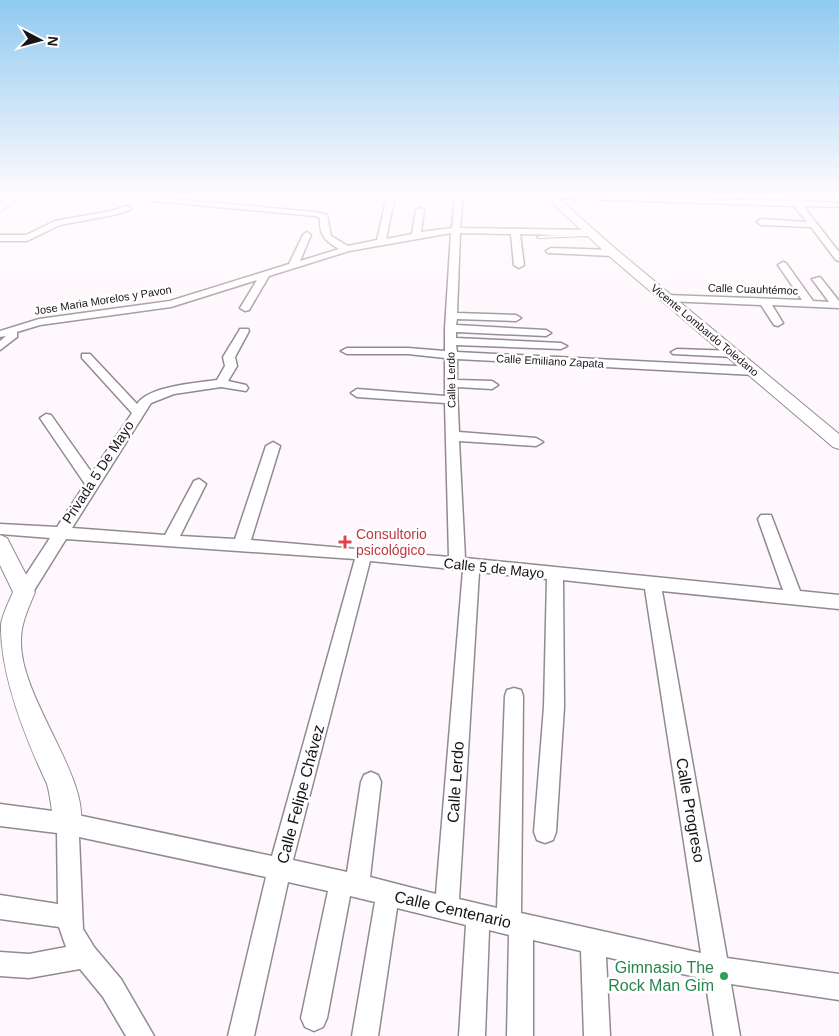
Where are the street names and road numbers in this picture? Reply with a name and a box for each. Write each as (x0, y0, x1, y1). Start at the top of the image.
street label: Calle Cuauhtémoc (708, 281, 799, 297)
street label: Vicente Lombardo Toledano (649, 282, 761, 378)
street label: Jose Maria Morelos y Pavon (34, 283, 172, 317)
street label: Calle Lerdo (445, 352, 457, 408)
street label: Calle Emiliano Zapata (496, 352, 605, 370)
street label: Privada 5 De Mayo (59, 418, 137, 526)
street label: Calle 5 de Mayo (443, 555, 545, 581)
street label: Calle Felipe Chávez (274, 723, 327, 865)
street label: Calle Lerdo (444, 741, 467, 823)
street label: Calle Progreso (673, 757, 708, 864)
street label: Calle Centenario (393, 888, 513, 931)

